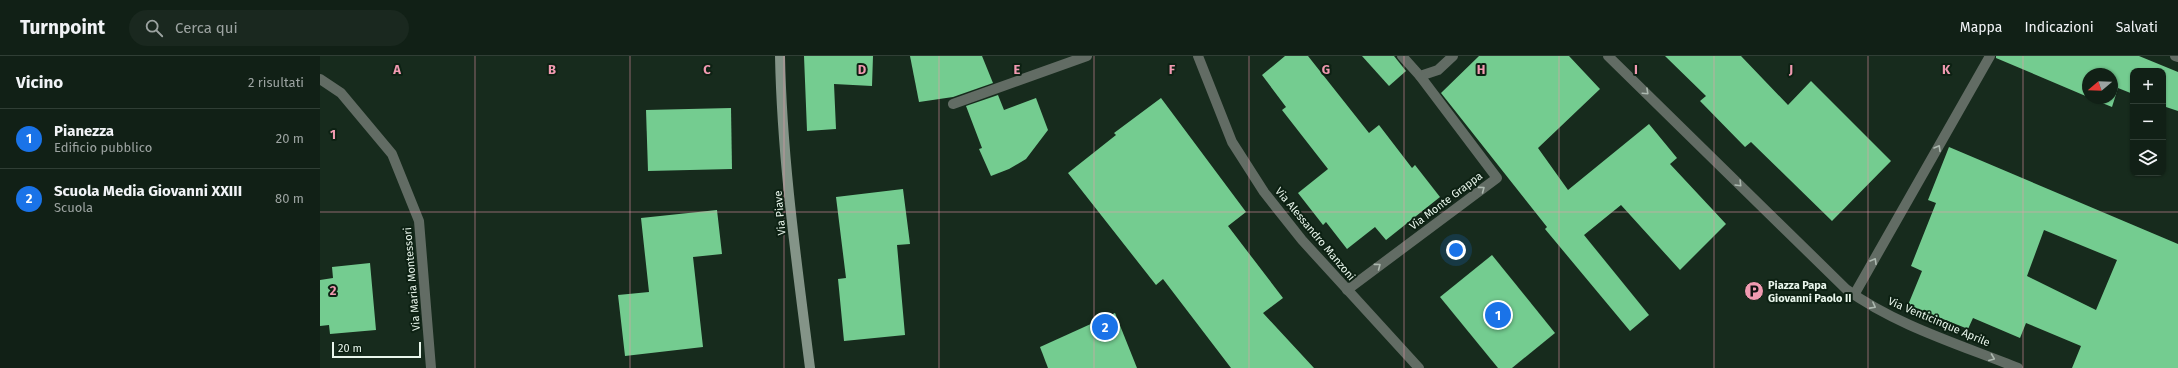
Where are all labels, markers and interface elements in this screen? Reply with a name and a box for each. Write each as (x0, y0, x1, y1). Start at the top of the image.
search box (129, 10, 409, 46)
text: Turnpoint (20, 16, 105, 39)
icon: search (143, 17, 165, 39)
text: Cerca qui (175, 19, 238, 37)
text: Mappa (1960, 19, 2002, 36)
text: Indicazioni (2024, 19, 2094, 36)
text: Salvati (2116, 19, 2158, 36)
text: A (392, 62, 401, 77)
text: B (548, 62, 556, 77)
text: C (703, 62, 711, 77)
text: D (858, 62, 867, 77)
text: E (1014, 62, 1021, 77)
text: F (1169, 62, 1176, 77)
text: G (1322, 62, 1330, 77)
text: H (1477, 62, 1485, 77)
text: I (1634, 62, 1638, 77)
text: J (1788, 62, 1793, 77)
text: K (1942, 62, 1951, 77)
north arrow (2082, 68, 2118, 104)
map controls (2130, 68, 2166, 176)
button: + (2130, 68, 2166, 104)
text: Vicino (16, 72, 63, 93)
text: 2 risultati (248, 75, 304, 90)
one-way arrow (1641, 88, 1649, 95)
button: − (2130, 104, 2166, 140)
text: Pianezza (54, 122, 114, 140)
text: 1 (330, 127, 336, 142)
text: 1 (26, 131, 32, 146)
text: 20 m (276, 131, 304, 146)
text: Edificio pubblico (54, 140, 152, 155)
button: layers (2130, 140, 2166, 176)
one-way arrow (1933, 145, 1940, 152)
street label: Via Monte Grappa (1407, 169, 1485, 233)
one-way arrow (1734, 179, 1742, 186)
text: Scuola Media Giovanni XXIII (54, 182, 242, 200)
street label: Via Alessandro Manzoni (1272, 185, 1358, 283)
one-way arrow (1478, 186, 1485, 193)
street label: Via Piave (772, 190, 788, 236)
text: 2 (26, 191, 32, 206)
text: 80 m (275, 191, 304, 206)
text: Scuola (54, 200, 93, 215)
street label: Via Maria Montessori (401, 227, 423, 331)
your location (1446, 240, 1466, 260)
one-way arrow (1869, 258, 1876, 265)
one-way arrow (1374, 263, 1381, 271)
place label: Piazza Papa Giovanni Paolo II (1768, 279, 1852, 305)
parking icon: Piazza Papa Giovanni Paolo II (1743, 280, 1765, 302)
text: 2 (330, 283, 337, 298)
street label: Via Venticinque Aprile (1886, 295, 1992, 349)
pin: 1 (1485, 300, 1511, 330)
one-way arrow (1869, 301, 1877, 309)
pin: 2 (1092, 312, 1118, 342)
scale bar (332, 340, 421, 359)
text: 20 m (338, 342, 362, 355)
one-way arrow (1989, 353, 1996, 361)

